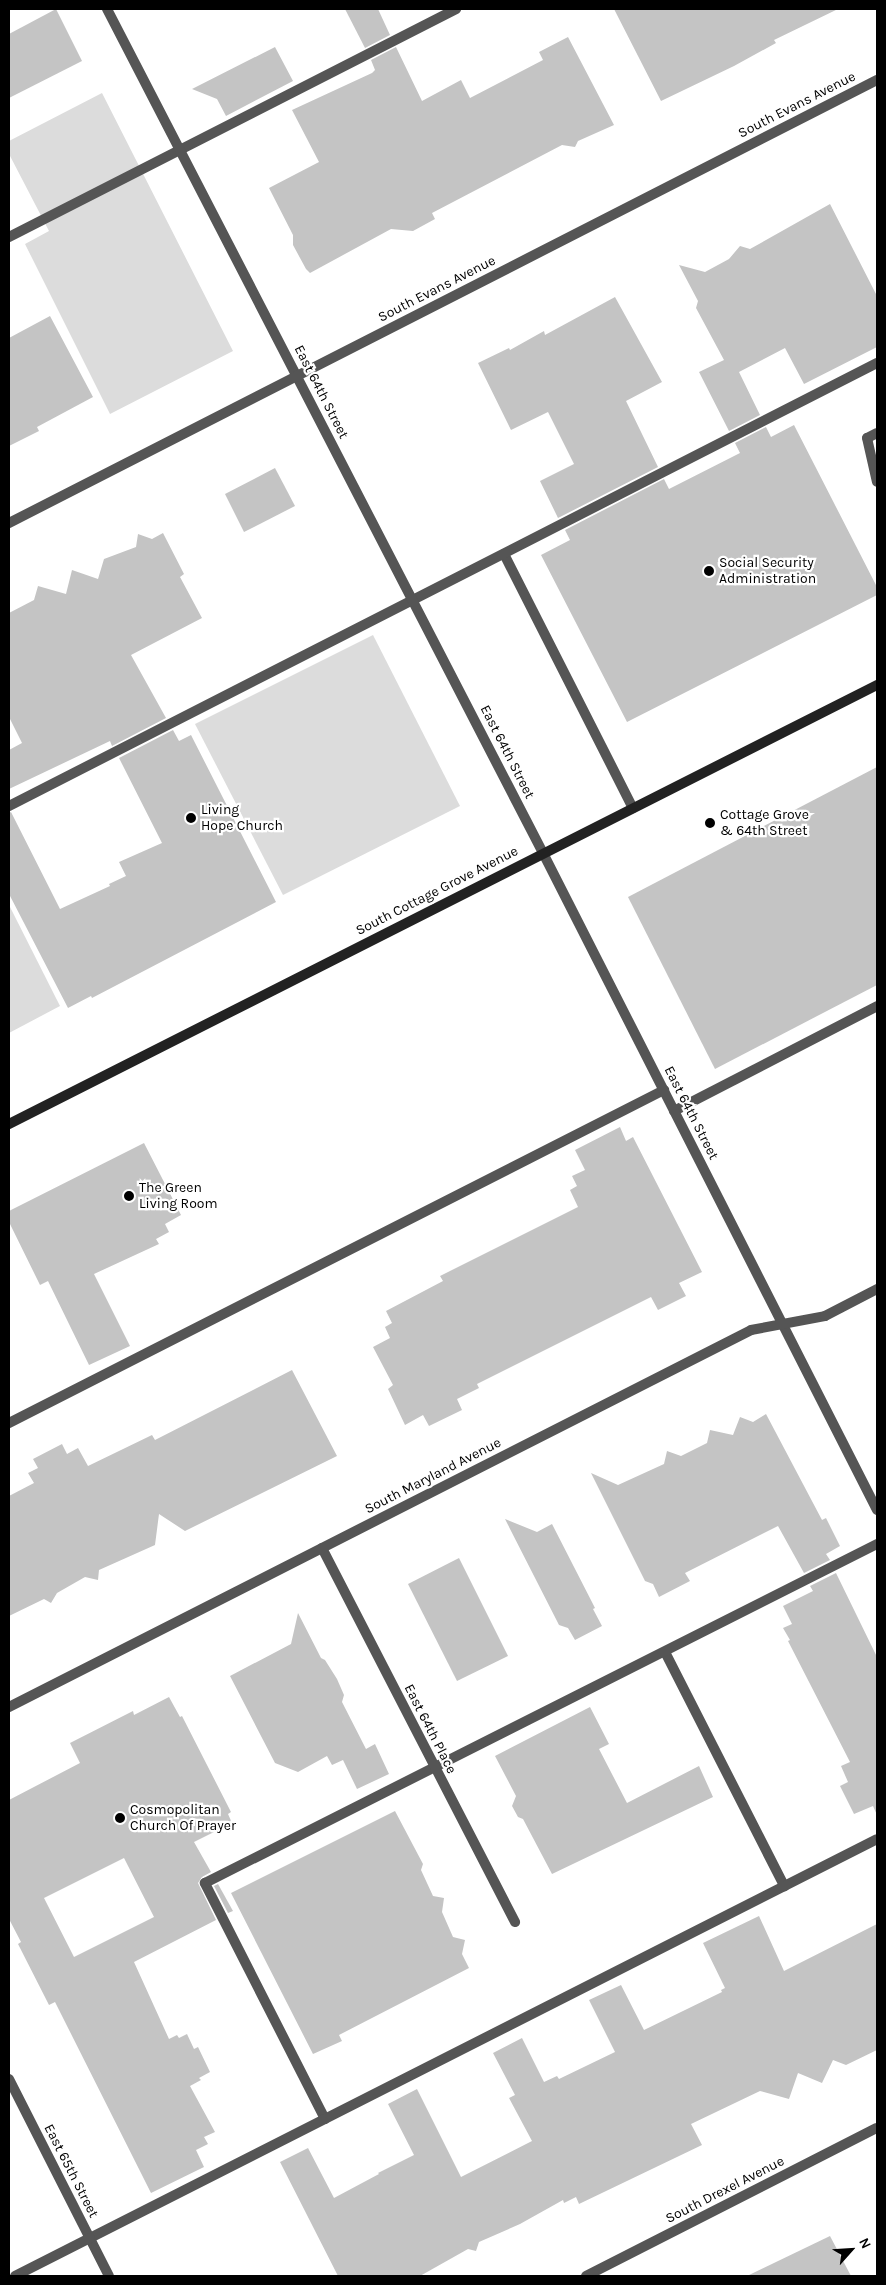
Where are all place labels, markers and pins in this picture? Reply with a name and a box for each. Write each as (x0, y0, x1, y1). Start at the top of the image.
place label: Social Security Administration (719, 555, 816, 588)
marker: Social Security Administration (703, 565, 715, 577)
place label: Living Hope Church (201, 802, 283, 834)
place label: Cottage Grove & 64th Street (720, 807, 809, 840)
marker: Living Hope Church (185, 812, 197, 824)
marker: Cottage Grove & 64th Street (704, 817, 716, 829)
place label: The Green Living Room (139, 1180, 218, 1212)
marker: The Green Living Room (123, 1190, 135, 1202)
place label: Cosmopolitan Church Of Prayer (130, 1802, 236, 1834)
marker: Cosmopolitan Church Of Prayer (114, 1812, 126, 1824)

